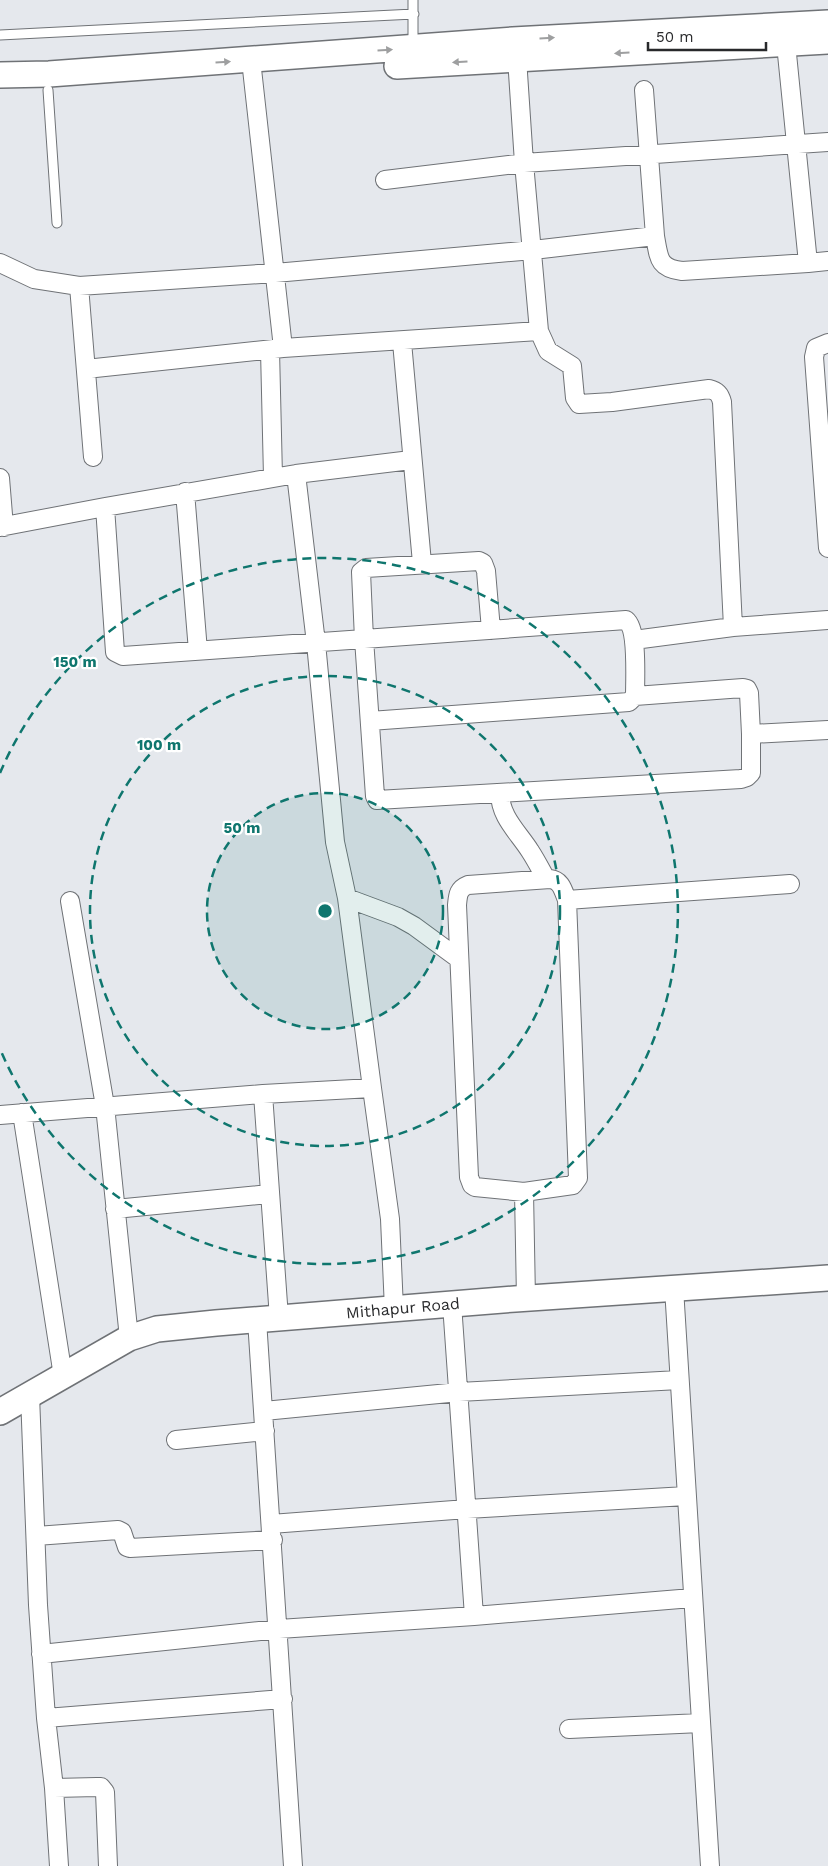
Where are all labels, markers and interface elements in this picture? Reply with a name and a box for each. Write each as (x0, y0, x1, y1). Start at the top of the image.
scale bar (648, 20, 766, 52)
text: 50 m (656, 28, 693, 46)
one-way arrow (540, 34, 556, 42)
one-way arrow (378, 46, 394, 54)
one-way arrow (614, 49, 630, 57)
one-way arrow (216, 57, 232, 65)
one-way arrow (452, 59, 468, 67)
text: 150 m (53, 653, 97, 671)
text: 100 m (137, 736, 181, 754)
text: 50 m (224, 819, 260, 837)
centre of rings (316, 902, 334, 920)
street label: Mithapur Road (345, 1294, 461, 1322)

